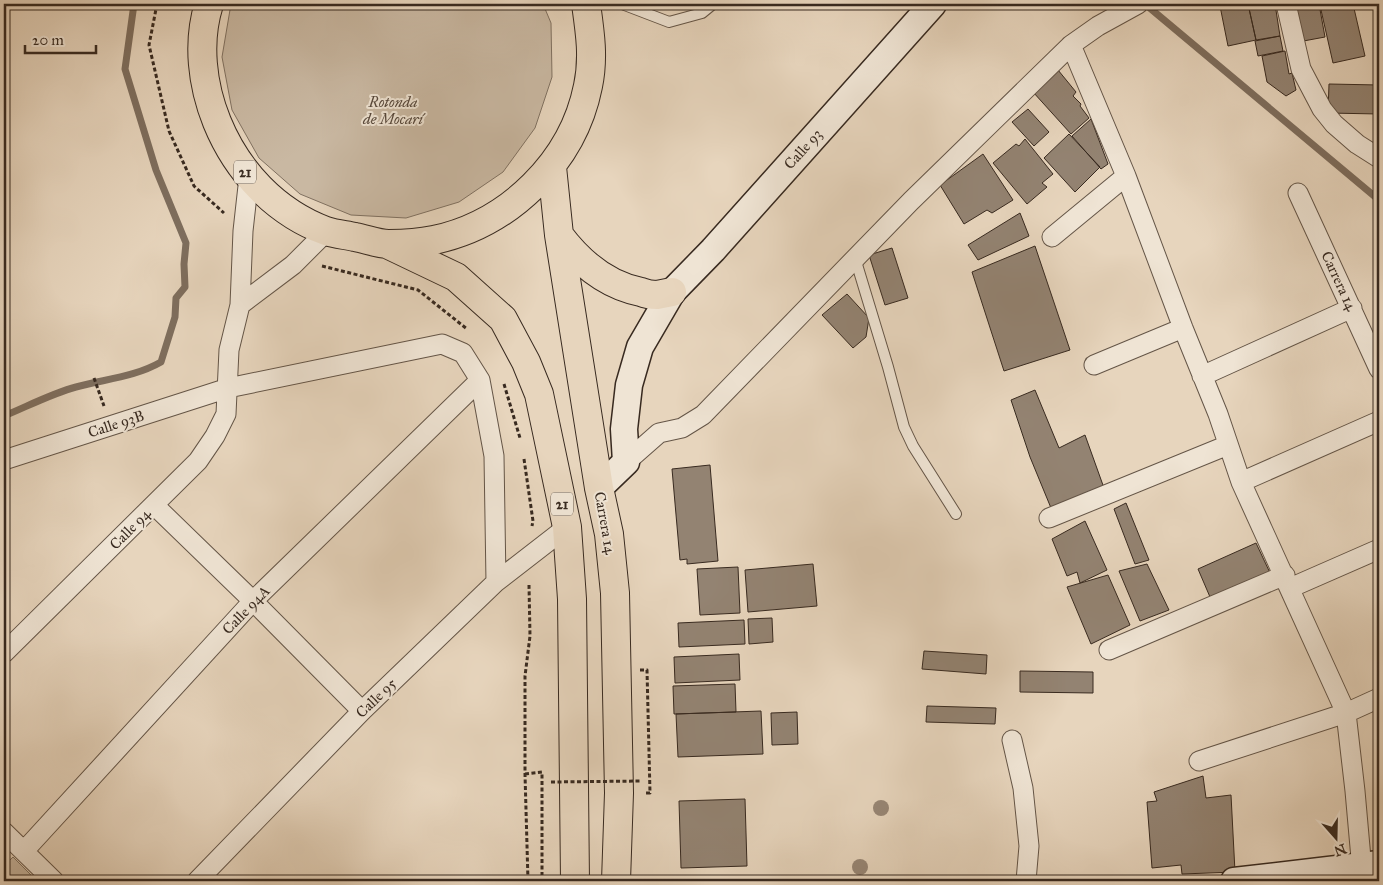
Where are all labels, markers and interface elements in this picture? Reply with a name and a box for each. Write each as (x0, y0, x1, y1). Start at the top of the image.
scale bar (25, 22, 96, 54)
text: 20 m (32, 31, 64, 49)
park label: Rotonda de Mocarí (362, 93, 427, 128)
street label: Calle 93 (780, 125, 826, 173)
road number: 21 (234, 160, 256, 183)
street label: Carrera 14 (1317, 248, 1361, 314)
street label: Calle 93B (86, 406, 146, 442)
street label: Carrera 14 (591, 490, 619, 556)
road number: 21 (551, 492, 573, 516)
street label: Calle 94 (106, 504, 155, 553)
street label: Calle 94A (218, 582, 274, 638)
street label: Calle 95 (352, 674, 400, 722)
north arrow (1310, 812, 1360, 862)
text: N (1332, 840, 1349, 860)

